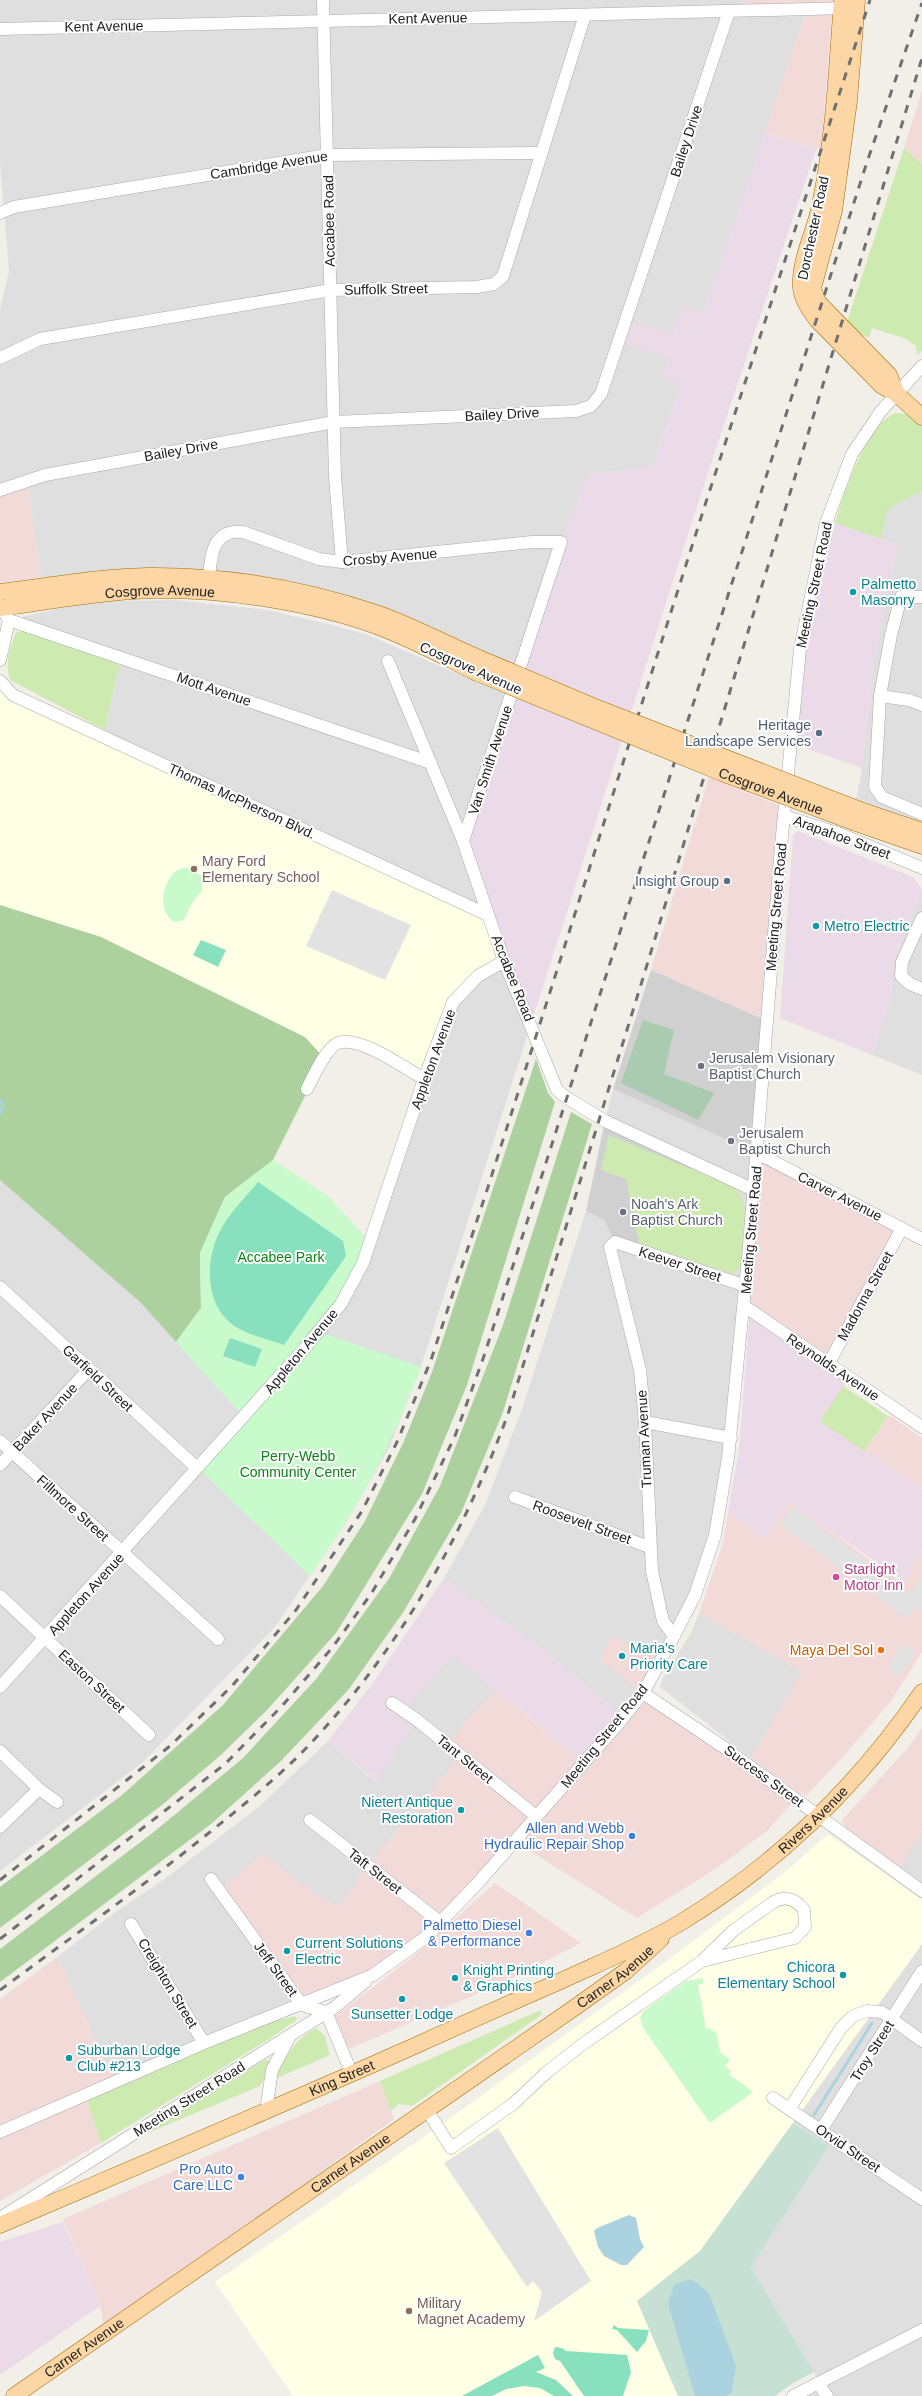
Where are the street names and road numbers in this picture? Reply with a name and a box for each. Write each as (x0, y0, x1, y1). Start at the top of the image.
street label: Kent Avenue (388, 9, 468, 27)
street label: Kent Avenue (64, 17, 144, 35)
street label: Bailey Drive (667, 103, 705, 179)
street label: Cambridge Avenue (209, 148, 329, 182)
street label: Accabee Road (320, 175, 338, 267)
street label: Dorchester Road (794, 175, 832, 281)
street label: Suffolk Street (344, 280, 428, 298)
street label: Bailey Drive (464, 404, 540, 424)
street label: Bailey Drive (143, 436, 219, 464)
street label: Meeting Street Road (793, 521, 835, 649)
street label: Crosby Avenue (342, 545, 438, 569)
street label: Cosgrove Avenue (104, 582, 216, 601)
street label: Cosgrove Avenue (417, 638, 525, 698)
street label: Mott Avenue (175, 669, 253, 709)
street label: Van Smith Avenue (465, 703, 515, 817)
street label: Thomas McPherson Blvd. (166, 760, 318, 842)
street label: Cosgrove Avenue (716, 764, 826, 818)
street label: Arapahoe Street (791, 812, 893, 862)
street label: Meeting Street Road (762, 842, 790, 972)
street label: Accabee Road (488, 932, 538, 1024)
street label: Appleton Avenue (407, 1006, 459, 1111)
street label: Meeting Street Road (737, 1165, 765, 1295)
street label: Carver Avenue (795, 1168, 885, 1224)
street label: Keever Street (637, 1243, 723, 1285)
street label: Madonna Street (834, 1248, 896, 1343)
street label: Appleton Avenue (261, 1305, 341, 1397)
street label: Reynolds Avenue (783, 1330, 883, 1404)
street label: Garfield Street (60, 1341, 137, 1415)
street label: Baker Avenue (10, 1380, 81, 1454)
street label: Truman Avenue (633, 1389, 655, 1488)
street label: Fillmore Street (34, 1472, 112, 1544)
street label: Roosevelt Street (531, 1497, 633, 1547)
street label: Appleton Avenue (45, 1549, 127, 1639)
street label: Easton Street (56, 1646, 129, 1716)
street label: Meeting Street Road (557, 1681, 651, 1791)
street label: Tant Street (434, 1731, 496, 1787)
street label: Success Street (721, 1742, 807, 1810)
street label: Rivers Avenue (775, 1783, 851, 1857)
street label: Taft Street (345, 1845, 405, 1897)
street label: Creighton Street (135, 1935, 201, 2031)
street label: Jeff Street (251, 1939, 301, 1999)
street label: Carner Avenue (574, 1942, 657, 2012)
street label: Troy Street (847, 2018, 897, 2084)
street label: King Street (307, 2057, 377, 2099)
street label: Meeting Street Road (130, 2058, 248, 2140)
street label: Orvid Street (813, 2120, 884, 2176)
street label: Carner Avenue (307, 2130, 393, 2196)
street label: Carner Avenue (41, 2314, 127, 2381)

